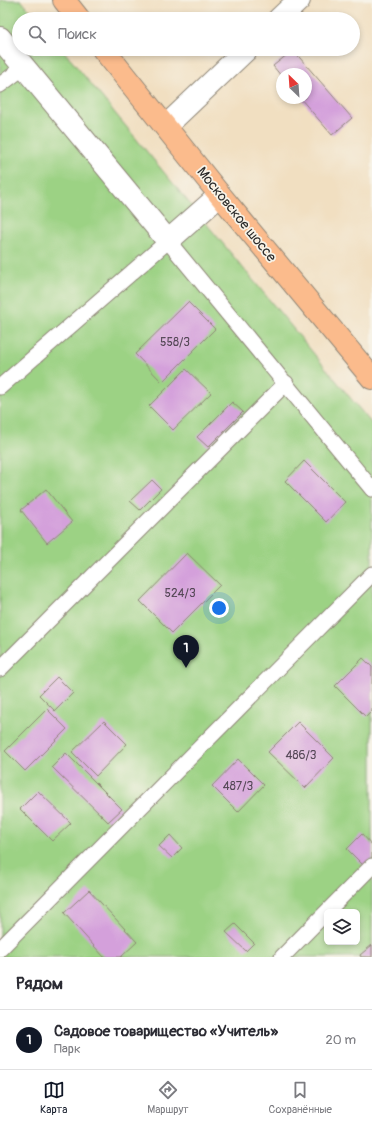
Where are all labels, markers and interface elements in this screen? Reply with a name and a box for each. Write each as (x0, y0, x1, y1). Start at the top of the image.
search box (12, 12, 360, 56)
icon: search (26, 23, 48, 45)
text: Поиск (58, 25, 97, 44)
north arrow (276, 68, 312, 104)
street label: Московское шоссе (193, 164, 280, 265)
house number: 558/3 (160, 335, 190, 350)
house number: 524/3 (164, 586, 196, 601)
your location (209, 598, 229, 618)
pin: 1 (173, 635, 199, 668)
house number: 486/3 (286, 748, 317, 763)
house number: 487/3 (223, 779, 253, 794)
map controls (324, 909, 360, 945)
button: layers (324, 909, 360, 945)
text: Рядом (16, 973, 63, 994)
text: Садовое товарищество «Учитель» (54, 1022, 278, 1041)
text: 1 (26, 1032, 32, 1048)
text: 20 m (325, 1032, 356, 1048)
text: Парк (54, 1041, 81, 1057)
tab: Карта (40, 1079, 67, 1116)
tab: Маршрут (147, 1079, 189, 1116)
tab: Сохранённые (269, 1079, 332, 1116)

